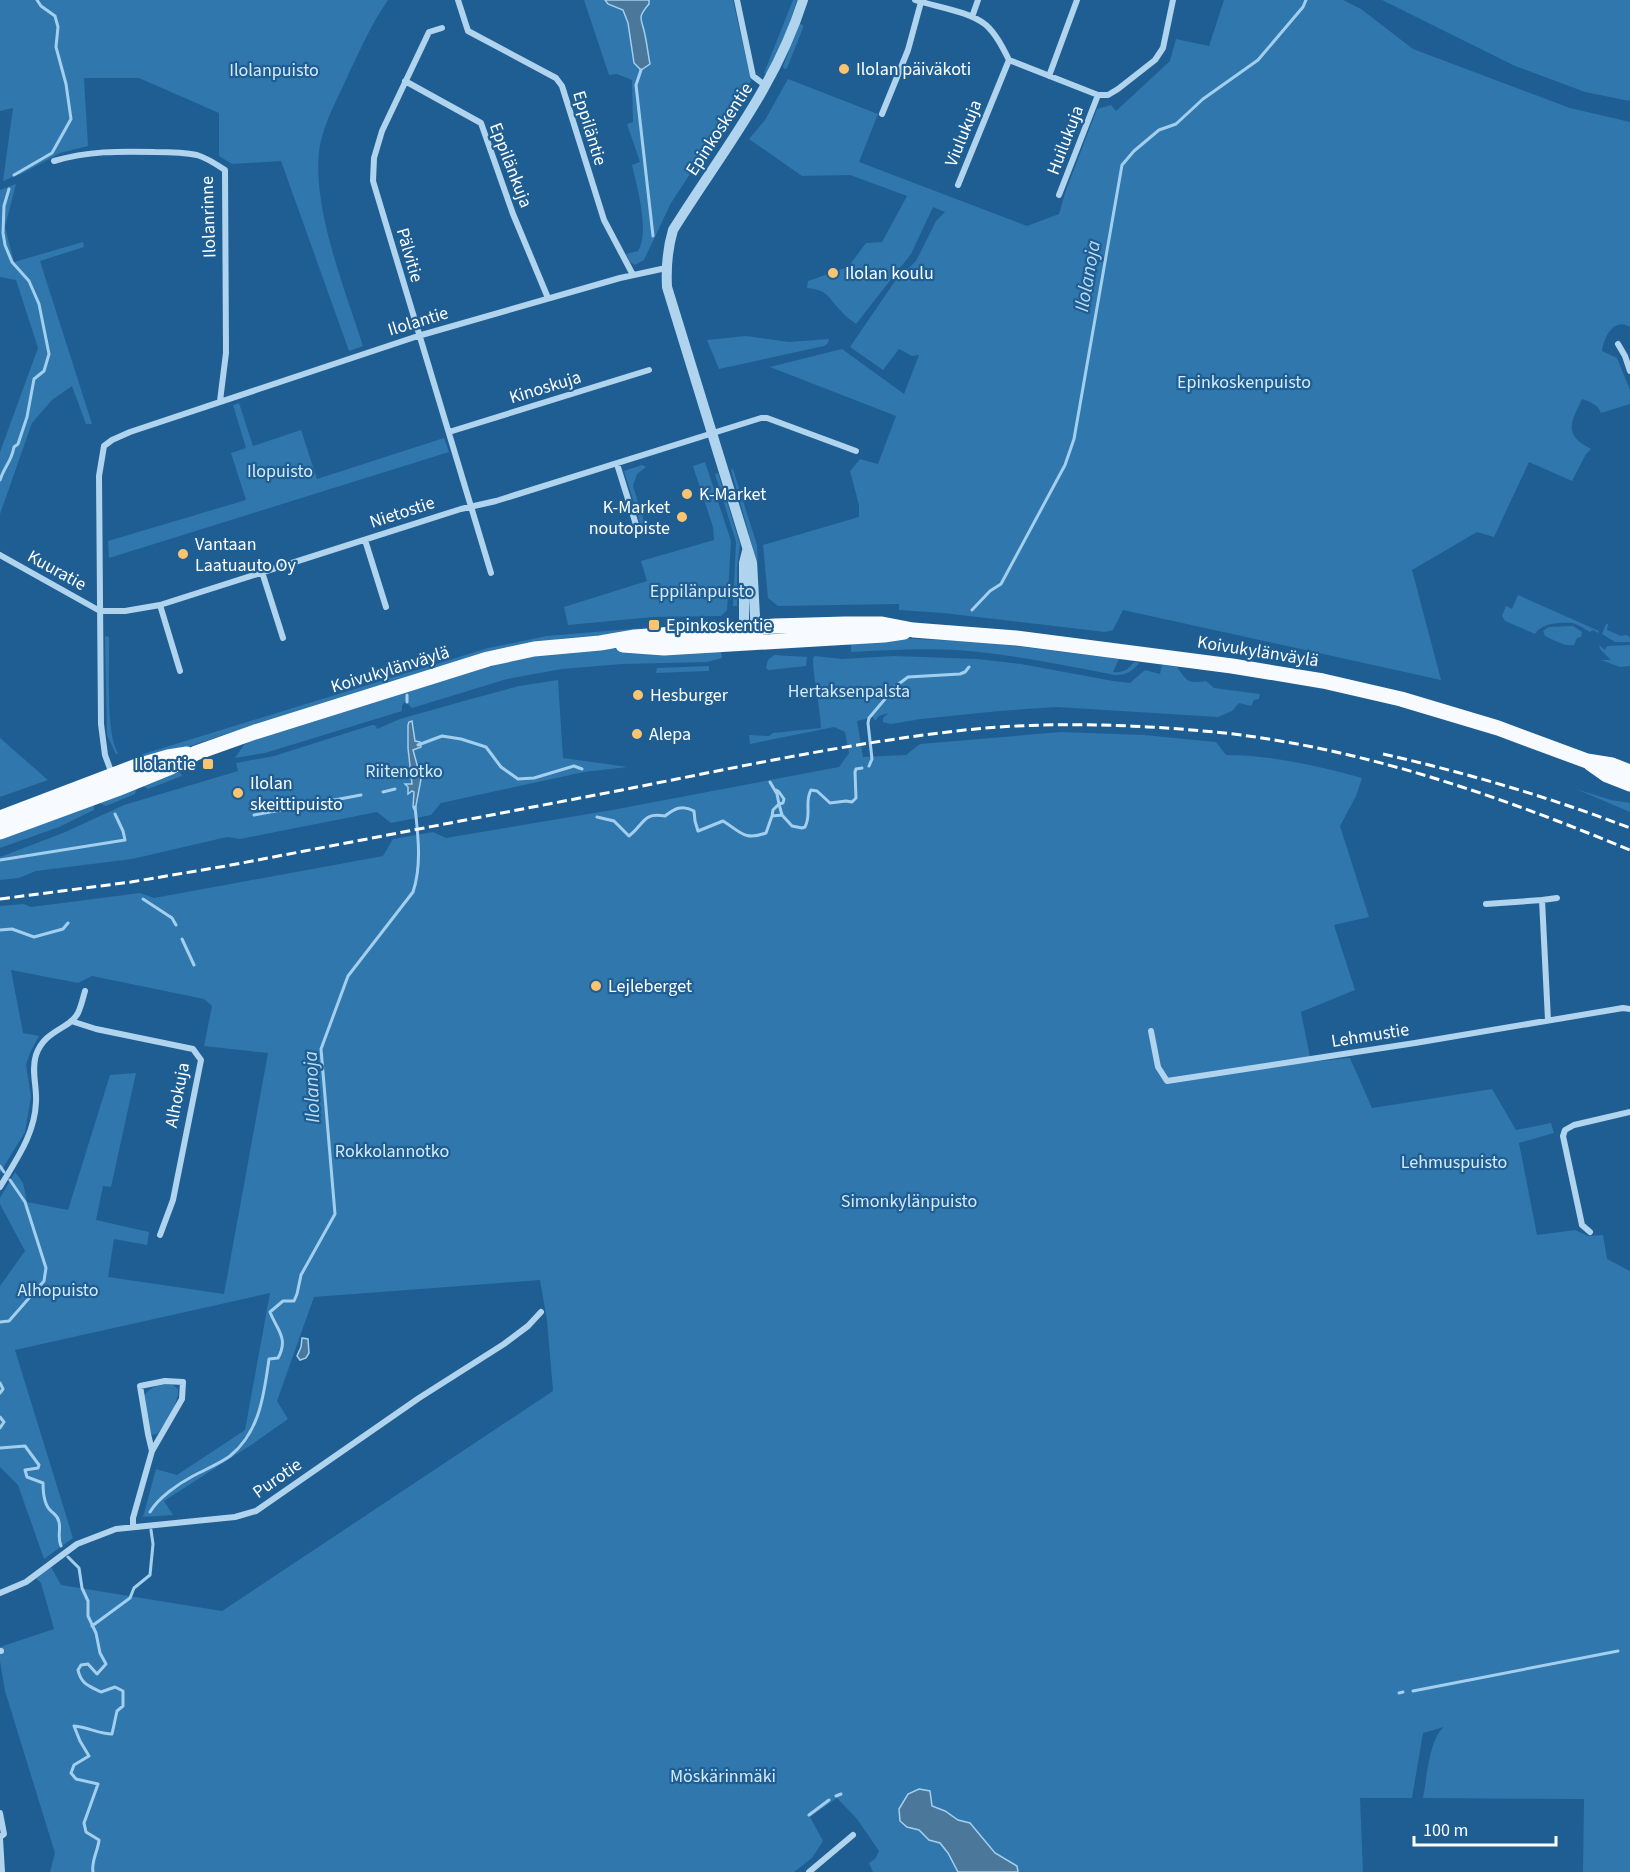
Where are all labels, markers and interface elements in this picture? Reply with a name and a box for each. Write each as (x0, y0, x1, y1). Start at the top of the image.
place label: Ilolan päiväkoti (856, 57, 971, 82)
park label: Ilolanpuisto (229, 58, 319, 83)
marker: Ilolan päiväkoti (837, 62, 851, 76)
street label: Epinkoskentie (680, 78, 759, 181)
street label: Eppiläntie (566, 88, 613, 169)
street label: Viulukuja (939, 96, 988, 170)
street label: Huilukuja (1041, 102, 1090, 178)
street label: Eppilänkuja (483, 119, 538, 211)
street label: Ilolanrinne (195, 176, 222, 258)
street label: Pälvitie (390, 225, 429, 285)
water label: Ilolanoja (1068, 238, 1108, 314)
place label: Ilolan koulu (845, 261, 934, 286)
marker: Ilolan koulu (826, 266, 840, 280)
street label: Ilolantie (385, 300, 452, 343)
street label: Kinoskuja (506, 365, 584, 410)
park label: Epinkoskenpuisto (1177, 370, 1311, 395)
park label: Ilopuisto (247, 459, 313, 484)
place label: K-Market (699, 482, 766, 507)
marker: K-Market (680, 487, 694, 501)
street label: Nietostie (366, 490, 438, 535)
place label: K-Market noutopiste (589, 495, 670, 541)
marker: K-Market noutopiste (675, 510, 689, 524)
place label: Vantaan Laatuauto Oy (195, 532, 297, 578)
street label: Kuuratie (23, 544, 91, 597)
marker: Vantaan Laatuauto Oy (176, 547, 190, 561)
park label: Eppilänpuisto (650, 579, 754, 604)
place label: Epinkoskentie (666, 613, 772, 638)
marker: Epinkoskentie (647, 618, 661, 632)
street label: Koivukylänväylä (1195, 630, 1320, 673)
street label: Koivukylänväylä (328, 640, 452, 699)
park label: Hertaksenpalsta (788, 679, 910, 704)
place label: Hesburger (650, 683, 729, 708)
marker: Hesburger (631, 688, 645, 702)
place label: Alepa (649, 722, 691, 747)
marker: Alepa (630, 727, 644, 741)
place label: Ilolantie (134, 752, 196, 777)
marker: Ilolantie (201, 757, 215, 771)
park label: Riitenotko (365, 759, 443, 784)
place label: Ilolan skeittipuisto (250, 771, 343, 817)
marker: Ilolan skeittipuisto (231, 786, 245, 800)
place label: Lejleberget (608, 974, 692, 999)
marker: Lejleberget (589, 979, 603, 993)
street label: Lehmustie (1329, 1017, 1411, 1054)
water label: Ilolanoja (297, 1050, 327, 1124)
street label: Alhokuja (159, 1060, 196, 1130)
park label: Rokkolannotko (335, 1139, 449, 1164)
park label: Lehmuspuisto (1401, 1150, 1507, 1175)
park label: Simonkylänpuisto (841, 1189, 977, 1214)
park label: Alhopuisto (18, 1278, 98, 1303)
street label: Purotie (248, 1452, 307, 1504)
park label: Möskärinmäki (670, 1764, 776, 1789)
scale bar (1414, 1809, 1556, 1847)
text: 100 m (1423, 1818, 1468, 1843)

